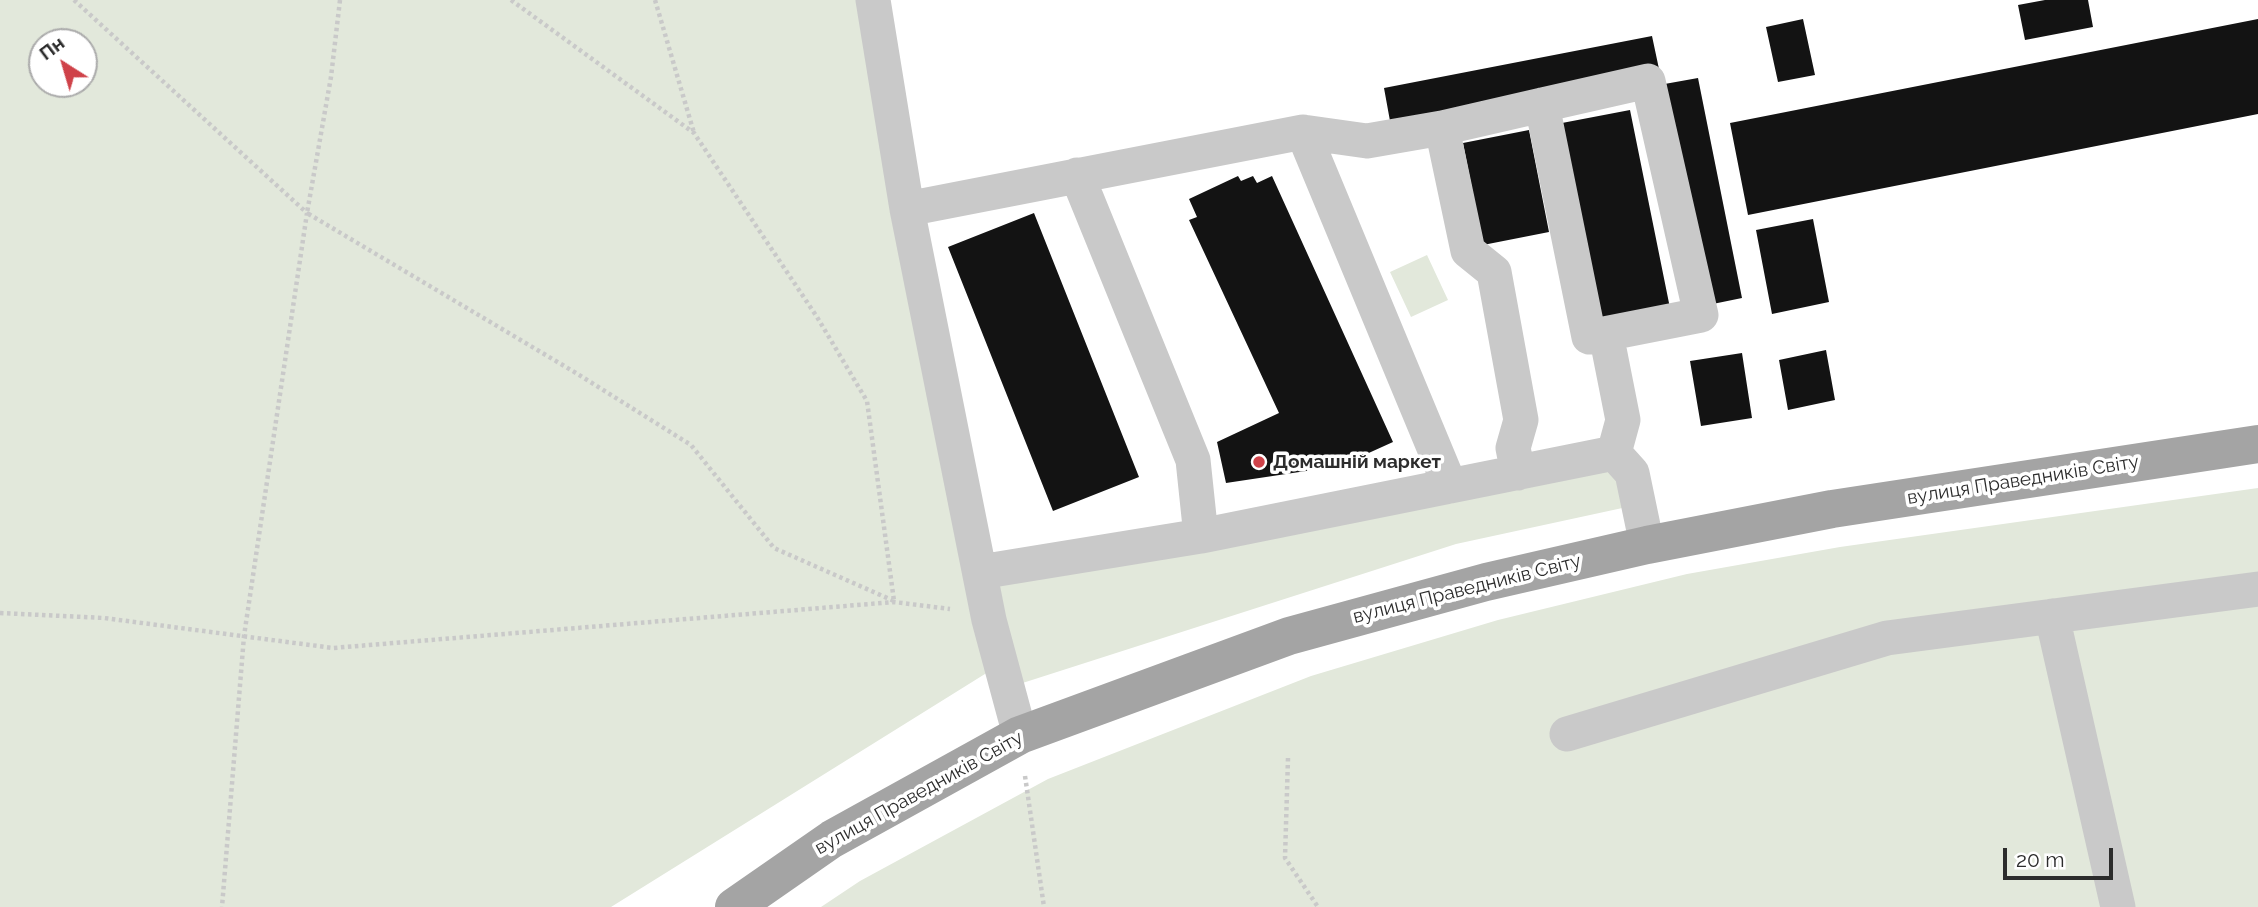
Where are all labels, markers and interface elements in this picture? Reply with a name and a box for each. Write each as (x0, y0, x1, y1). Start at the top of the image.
north arrow (28, 28, 98, 98)
text: Пн (35, 31, 68, 64)
street label: вулиця Праведників Світу (1905, 450, 2141, 510)
place label: Домашній маркет (1273, 451, 1441, 473)
marker: Домашній маркет (1251, 454, 1267, 470)
street label: вулиця Праведників Світу (1351, 550, 1583, 628)
street label: вулиця Праведників Світу (811, 726, 1027, 860)
scale bar (2006, 834, 2116, 878)
text: 20 m (2016, 847, 2064, 872)

